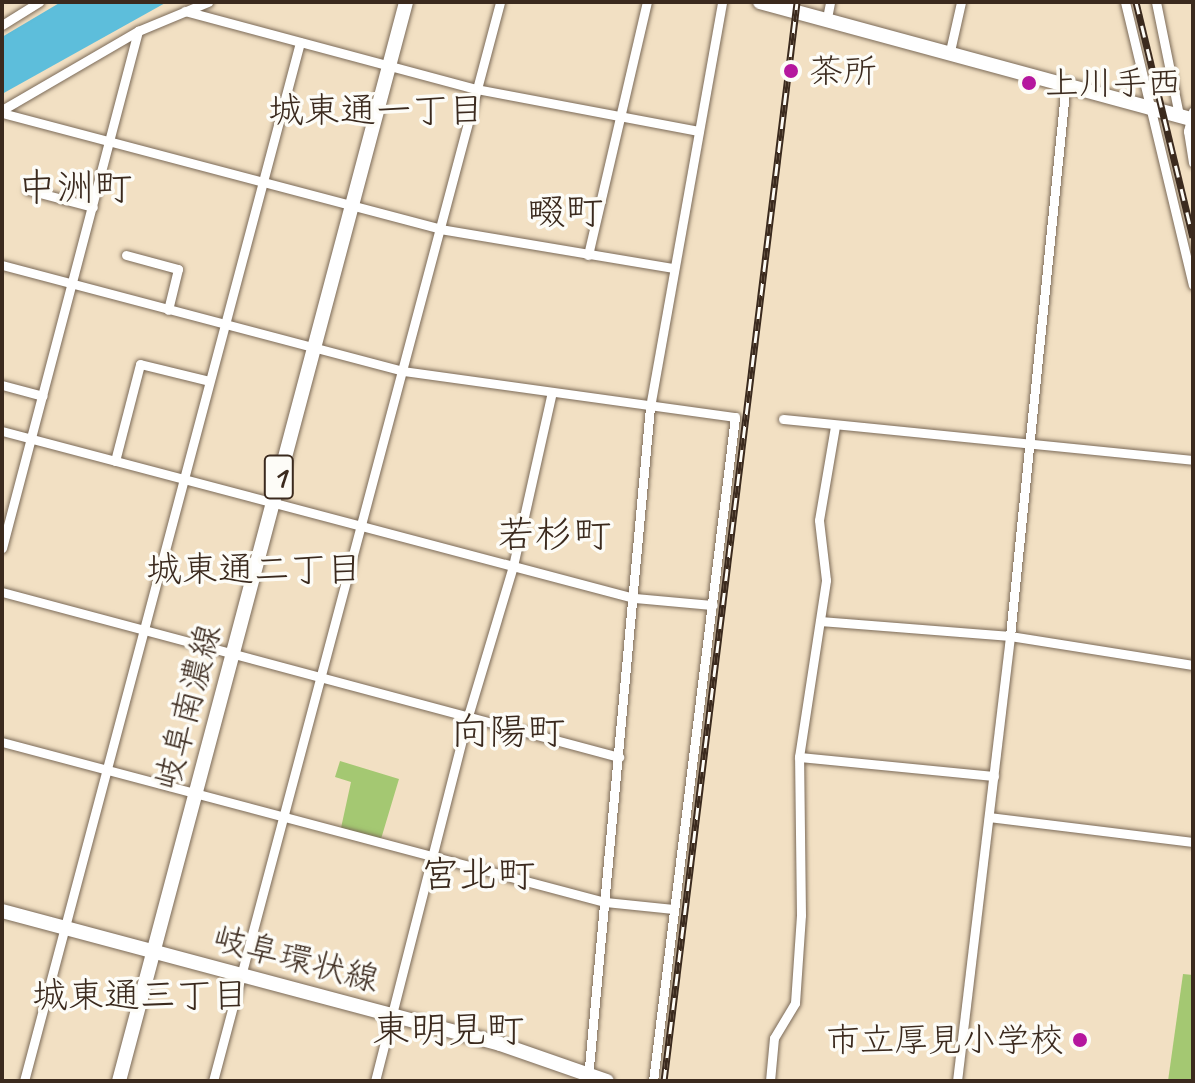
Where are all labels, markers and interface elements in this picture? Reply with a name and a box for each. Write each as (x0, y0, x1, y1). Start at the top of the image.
place label: 茶所 (809, 51, 877, 91)
marker: 茶所 (780, 60, 802, 82)
place label: 上川手西 (1045, 63, 1181, 103)
marker: 上川手西 (1020, 74, 1038, 92)
district label: 城東通一丁目 (268, 89, 484, 133)
district label: 中洲町 (18, 165, 132, 211)
district label: 畷町 (527, 189, 603, 235)
road number: 1 (263, 449, 295, 505)
district label: 若杉町 (497, 512, 611, 558)
district label: 城東通二丁目 (146, 548, 362, 592)
street label: 岐阜南濃線 (145, 620, 229, 794)
district label: 向陽町 (451, 709, 565, 755)
district label: 宮北町 (421, 852, 535, 898)
street label: 岐阜環状線 (209, 916, 383, 1000)
district label: 城東通三丁目 (32, 974, 248, 1018)
district label: 東明見町 (372, 1007, 524, 1053)
place label: 市立厚見小学校 (826, 1020, 1064, 1060)
marker: 市立厚見小学校 (1071, 1031, 1089, 1049)

